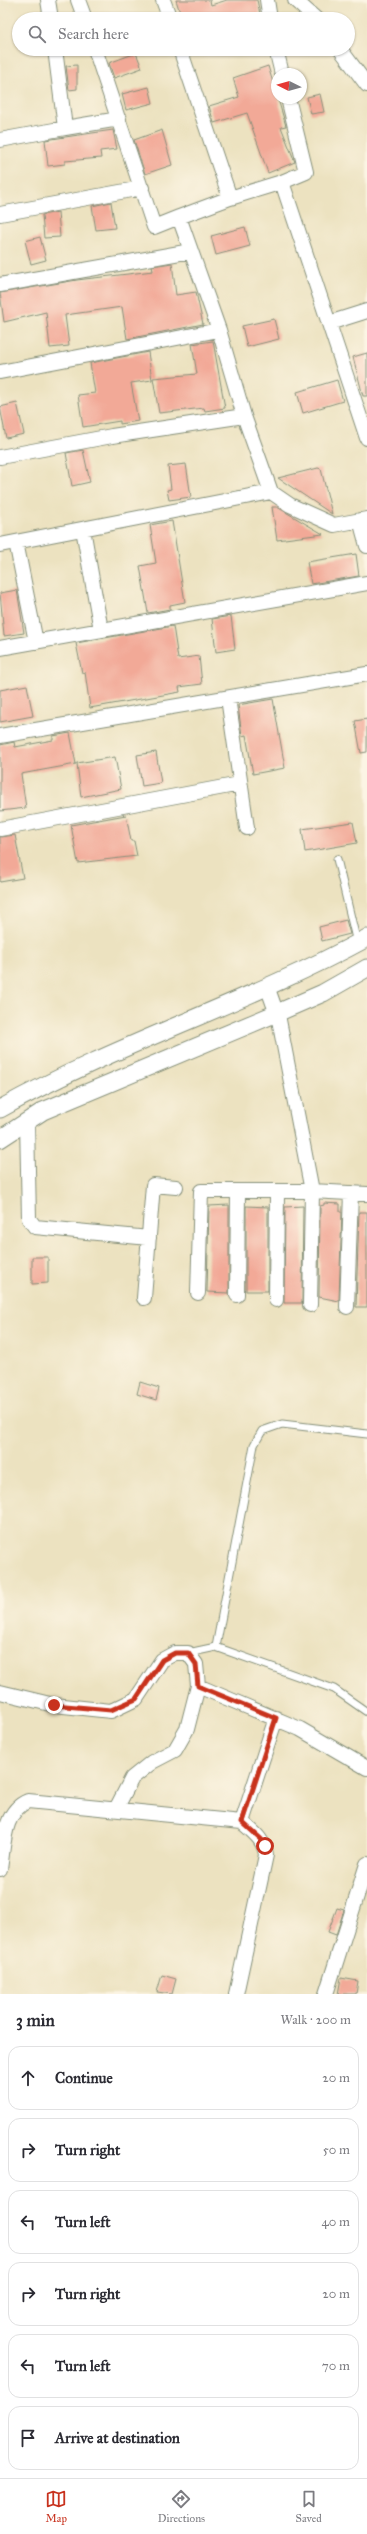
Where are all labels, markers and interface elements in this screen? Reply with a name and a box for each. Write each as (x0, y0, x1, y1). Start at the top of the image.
search box (12, 12, 355, 56)
icon: search (26, 23, 48, 45)
text: Search here (58, 25, 129, 43)
north arrow (271, 68, 307, 104)
route end (45, 1696, 63, 1714)
route start (256, 1837, 274, 1855)
text: 3 min (16, 2010, 55, 2031)
text: Walk · 200 m (281, 2012, 351, 2028)
icon: ahead (17, 2067, 39, 2089)
text: Continue (55, 2069, 113, 2087)
text: 20 m (322, 2070, 350, 2086)
icon: right (17, 2139, 39, 2161)
text: Turn right (55, 2141, 120, 2159)
text: 50 m (323, 2142, 350, 2158)
icon: left (17, 2211, 39, 2233)
text: Turn left (55, 2213, 111, 2231)
text: 40 m (321, 2214, 350, 2230)
icon: right (17, 2283, 39, 2305)
text: Turn right (55, 2285, 120, 2303)
text: 20 m (322, 2286, 350, 2302)
icon: left (17, 2355, 39, 2377)
text: Turn left (55, 2357, 111, 2375)
text: 70 m (322, 2358, 350, 2374)
icon: arrive (17, 2427, 39, 2449)
text: Arrive at destination (55, 2429, 180, 2447)
tab: Map (45, 2488, 67, 2525)
tab: Directions (158, 2488, 205, 2525)
tab: Saved (296, 2488, 322, 2525)

